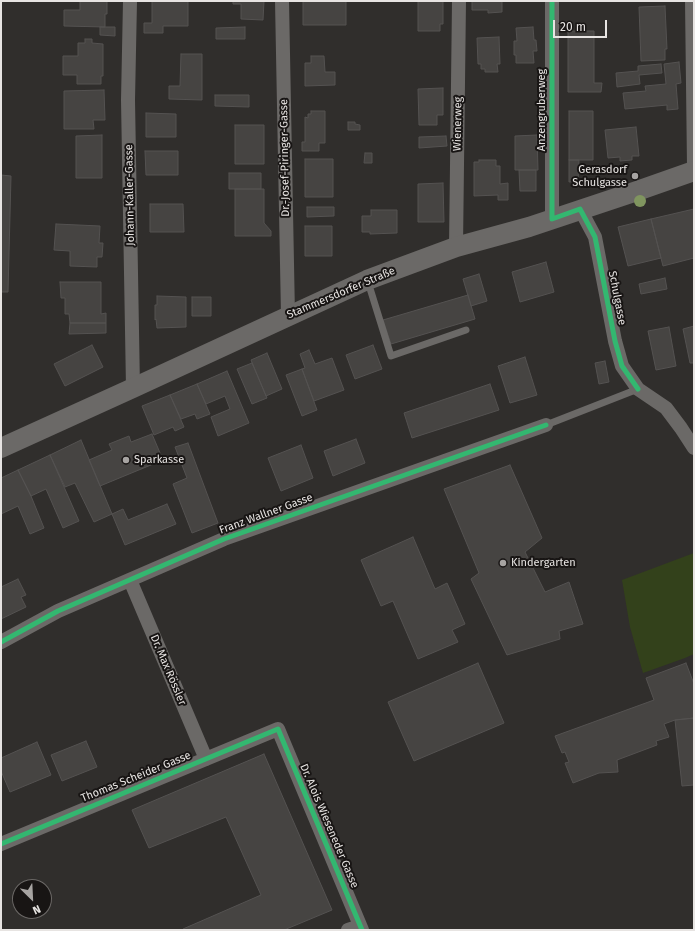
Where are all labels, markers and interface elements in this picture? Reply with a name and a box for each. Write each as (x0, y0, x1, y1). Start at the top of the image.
scale bar (555, 12, 609, 38)
text: 20 m (560, 20, 586, 34)
street label: Anzengruberweg (535, 69, 549, 151)
street label: Wienerweg (451, 97, 465, 151)
street label: Dr.-Josef-Piringer-Gasse (277, 99, 293, 217)
street label: Johann-Kaller-Gasse (123, 144, 137, 246)
place label: Gerasdorf Schulgasse (572, 163, 627, 189)
marker: Gerasdorf Schulgasse (630, 171, 640, 181)
street label: Stammersdorfer Straße (285, 264, 397, 322)
street label: Schulgasse (605, 270, 629, 326)
place label: Sparkasse (134, 453, 184, 467)
marker: Sparkasse (121, 455, 131, 465)
street label: Franz Wallner Gasse (217, 491, 315, 537)
place label: Kindergarten (511, 556, 576, 570)
marker: Kindergarten (498, 558, 508, 568)
street label: Dr. Max Rössler (147, 633, 189, 707)
street label: Thomas Scheider Gasse (79, 749, 193, 805)
street label: Dr. Alois Wieseneder Gasse (297, 762, 361, 890)
north arrow (12, 879, 52, 919)
text: N (31, 902, 43, 917)

